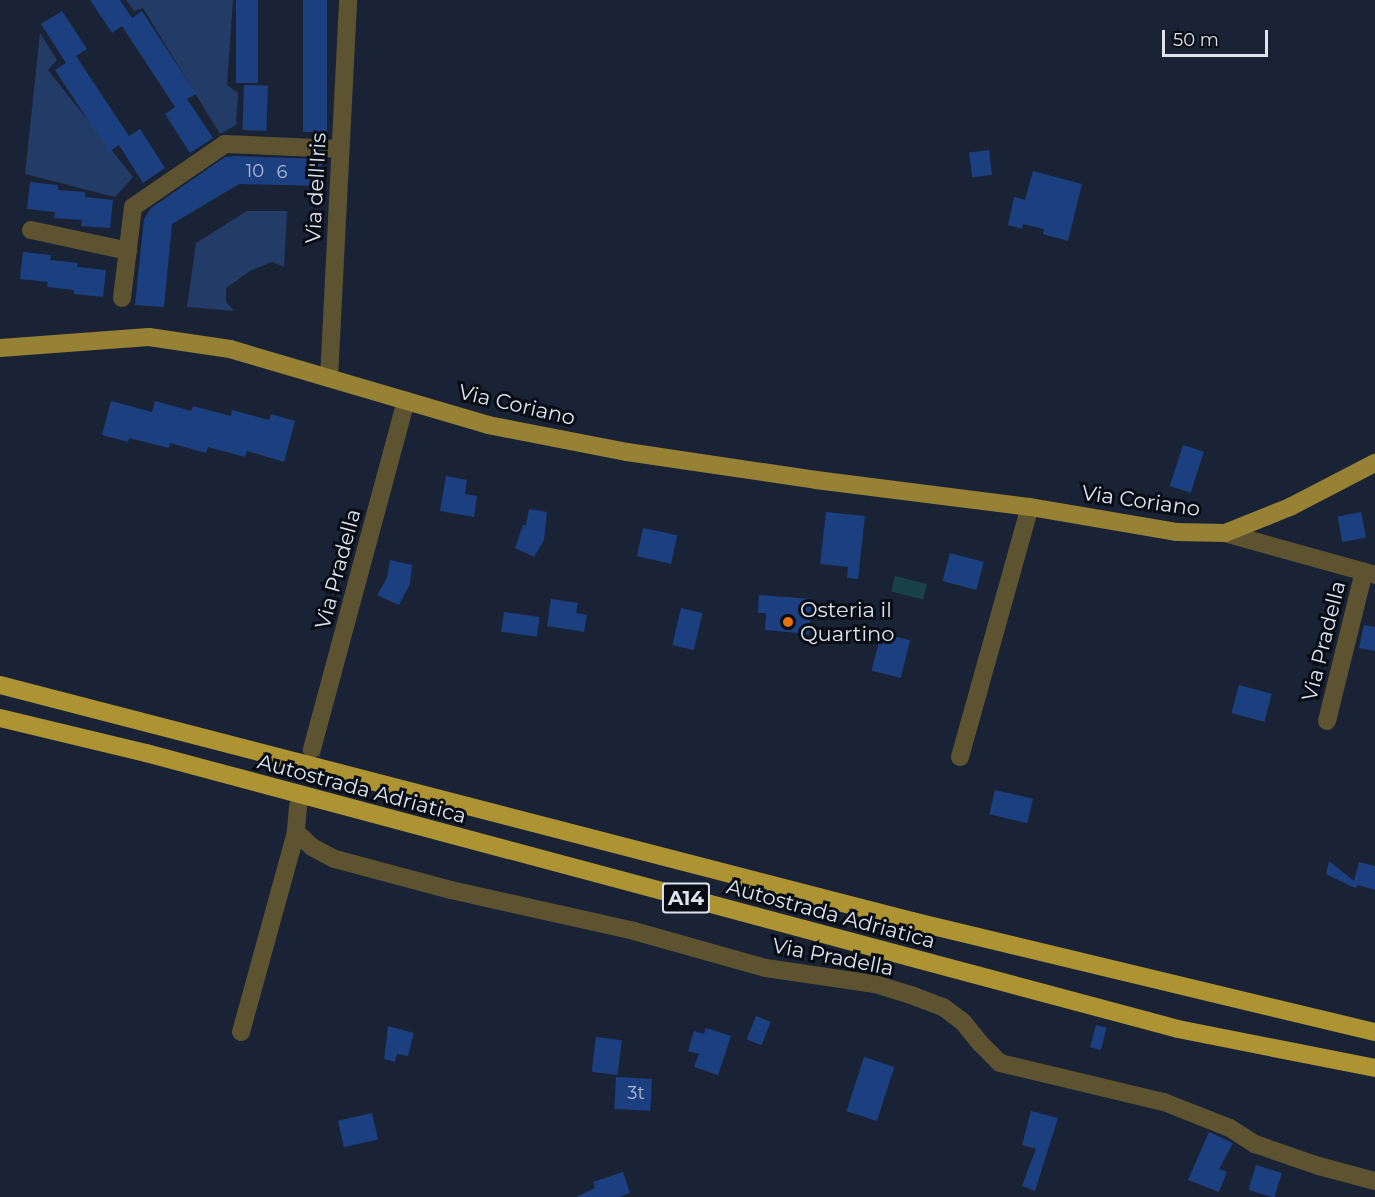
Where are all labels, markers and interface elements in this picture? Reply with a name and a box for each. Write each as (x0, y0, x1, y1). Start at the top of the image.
scale bar (1165, 18, 1272, 56)
text: 50 m (1173, 29, 1219, 51)
street label: Via dell'Iris (301, 132, 331, 244)
house number: 10 (246, 160, 264, 182)
house number: 6 (277, 161, 287, 183)
street label: Via Coriano (456, 379, 578, 431)
street label: Via Coriano (1080, 480, 1202, 522)
street label: Via Pradella (310, 506, 366, 632)
street label: Via Pradella (1297, 578, 1351, 704)
place label: Osteria il Quartino (800, 597, 894, 647)
marker: Osteria il Quartino (781, 615, 795, 629)
street label: Autostrada Adriatica (255, 749, 469, 829)
street label: Autostrada Adriatica (724, 874, 938, 954)
road number: A14 (660, 881, 712, 915)
street label: Via Pradella (770, 933, 896, 981)
house number: 3t (627, 1082, 645, 1104)

